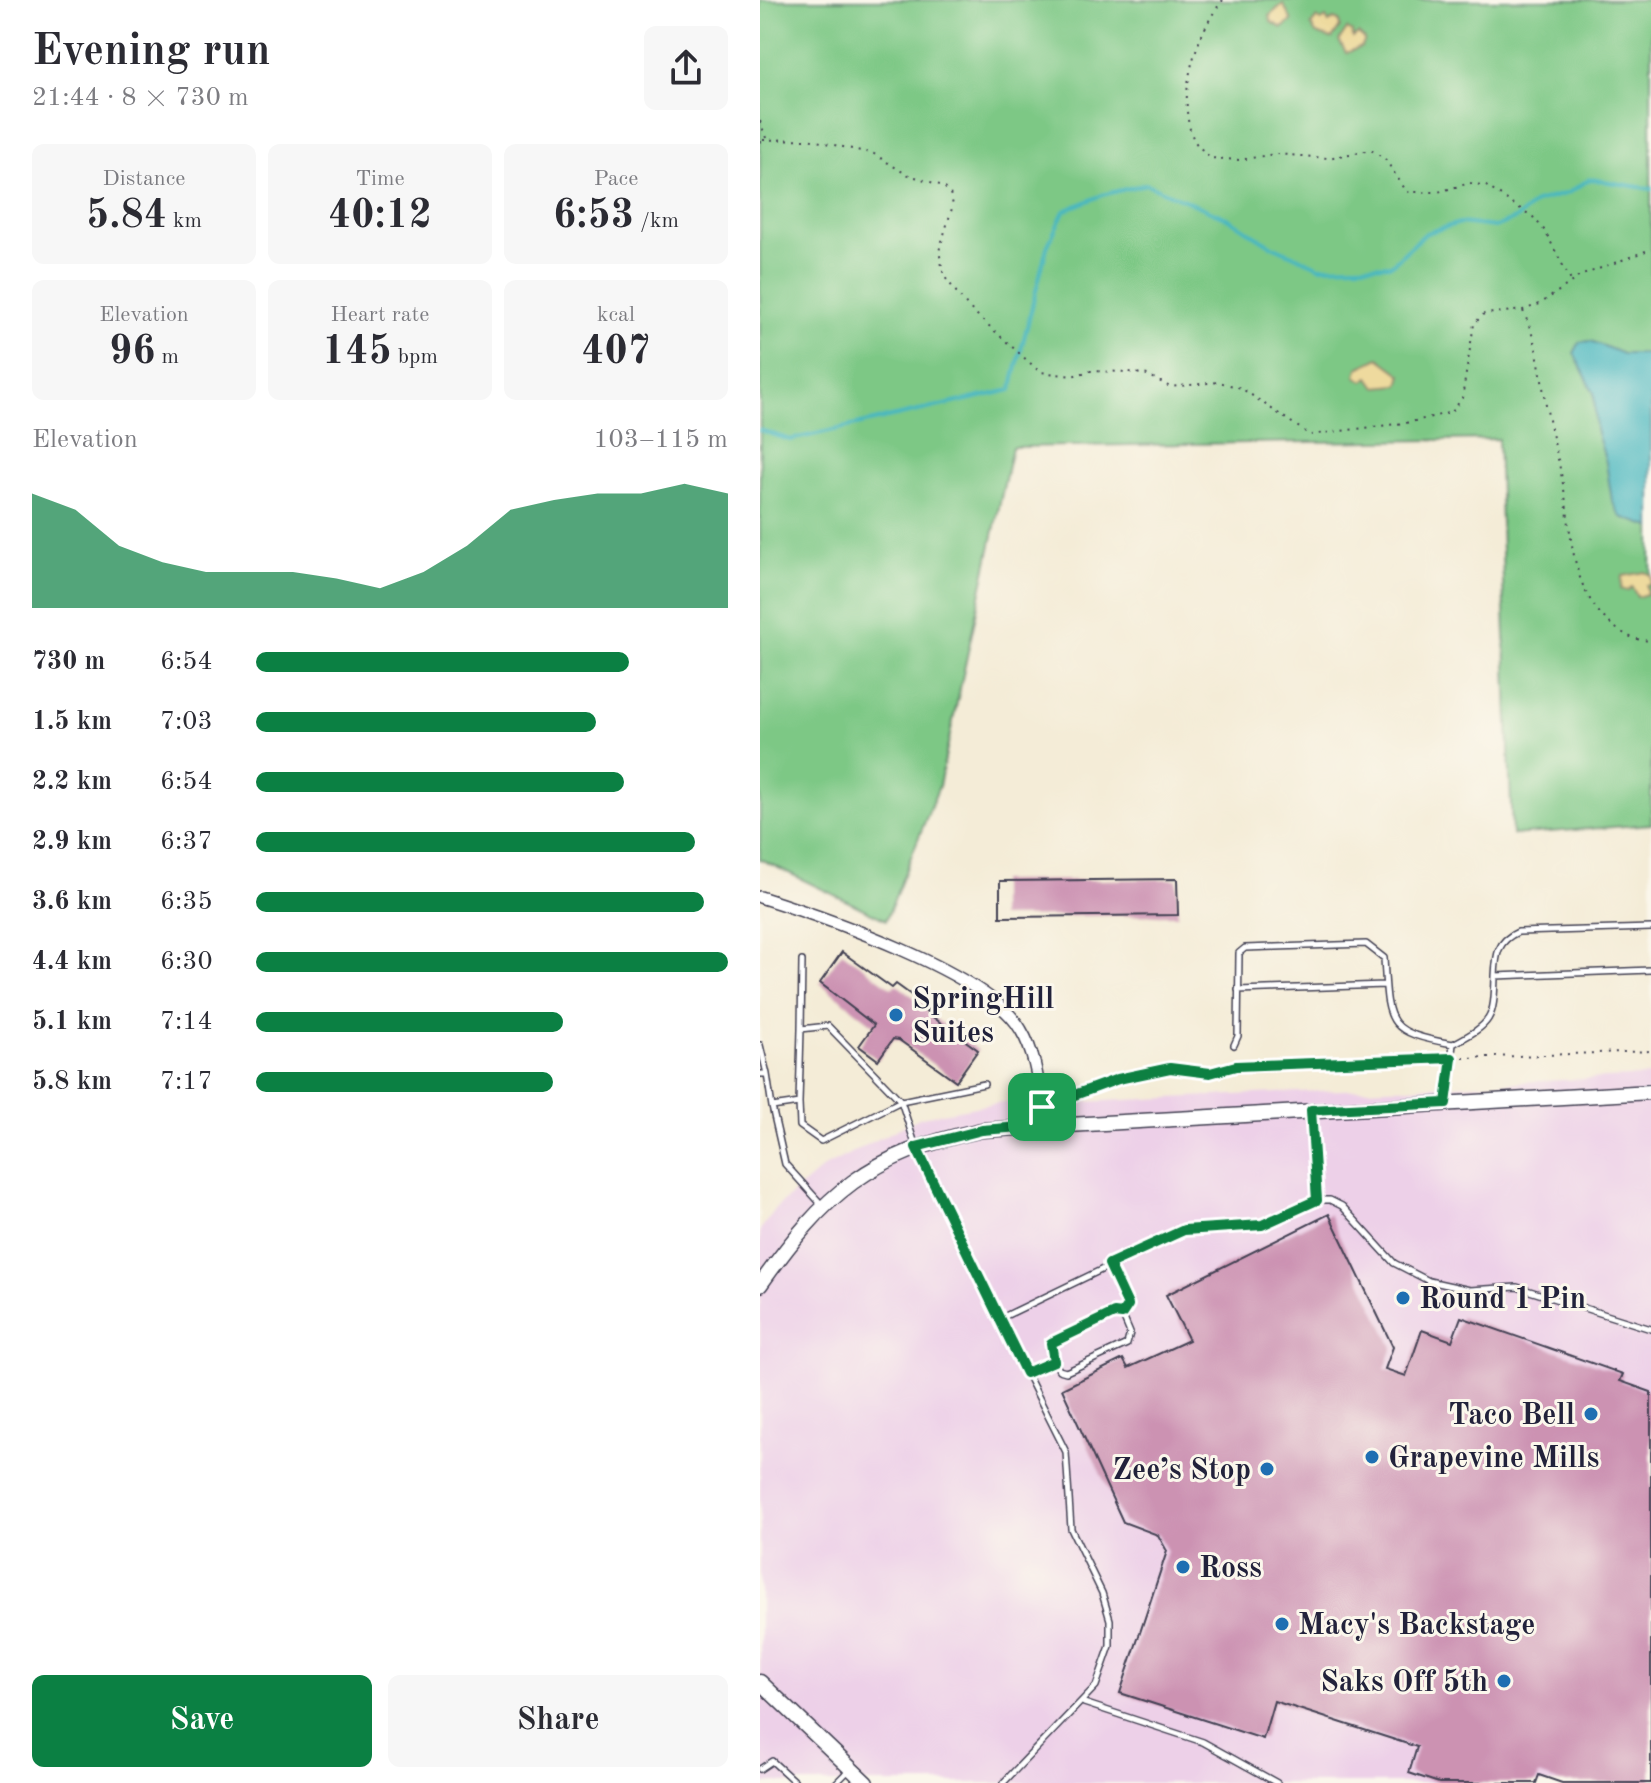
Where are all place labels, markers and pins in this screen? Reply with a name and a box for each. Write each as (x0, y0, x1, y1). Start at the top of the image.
place label: SpringHill Suites (912, 985, 1054, 1049)
marker: SpringHill Suites (887, 1006, 905, 1024)
pin (1008, 1073, 1076, 1141)
place label: Round 1 Pin (1419, 1285, 1586, 1315)
marker: Round 1 Pin (1394, 1289, 1412, 1307)
place label: Taco Bell (1448, 1401, 1575, 1431)
marker: Taco Bell (1582, 1405, 1600, 1423)
place label: Grapevine Mills (1388, 1444, 1599, 1474)
marker: Grapevine Mills (1363, 1448, 1381, 1466)
place label: Zee’s Stop (1112, 1456, 1251, 1486)
marker: Zee’s Stop (1258, 1460, 1276, 1478)
place label: Ross (1199, 1554, 1262, 1584)
marker: Ross (1174, 1558, 1192, 1576)
place label: Macy's Backstage (1298, 1611, 1535, 1641)
marker: Macy's Backstage (1273, 1615, 1291, 1633)
place label: Saks Off 5th (1320, 1668, 1488, 1698)
marker: Saks Off 5th (1495, 1672, 1513, 1690)

